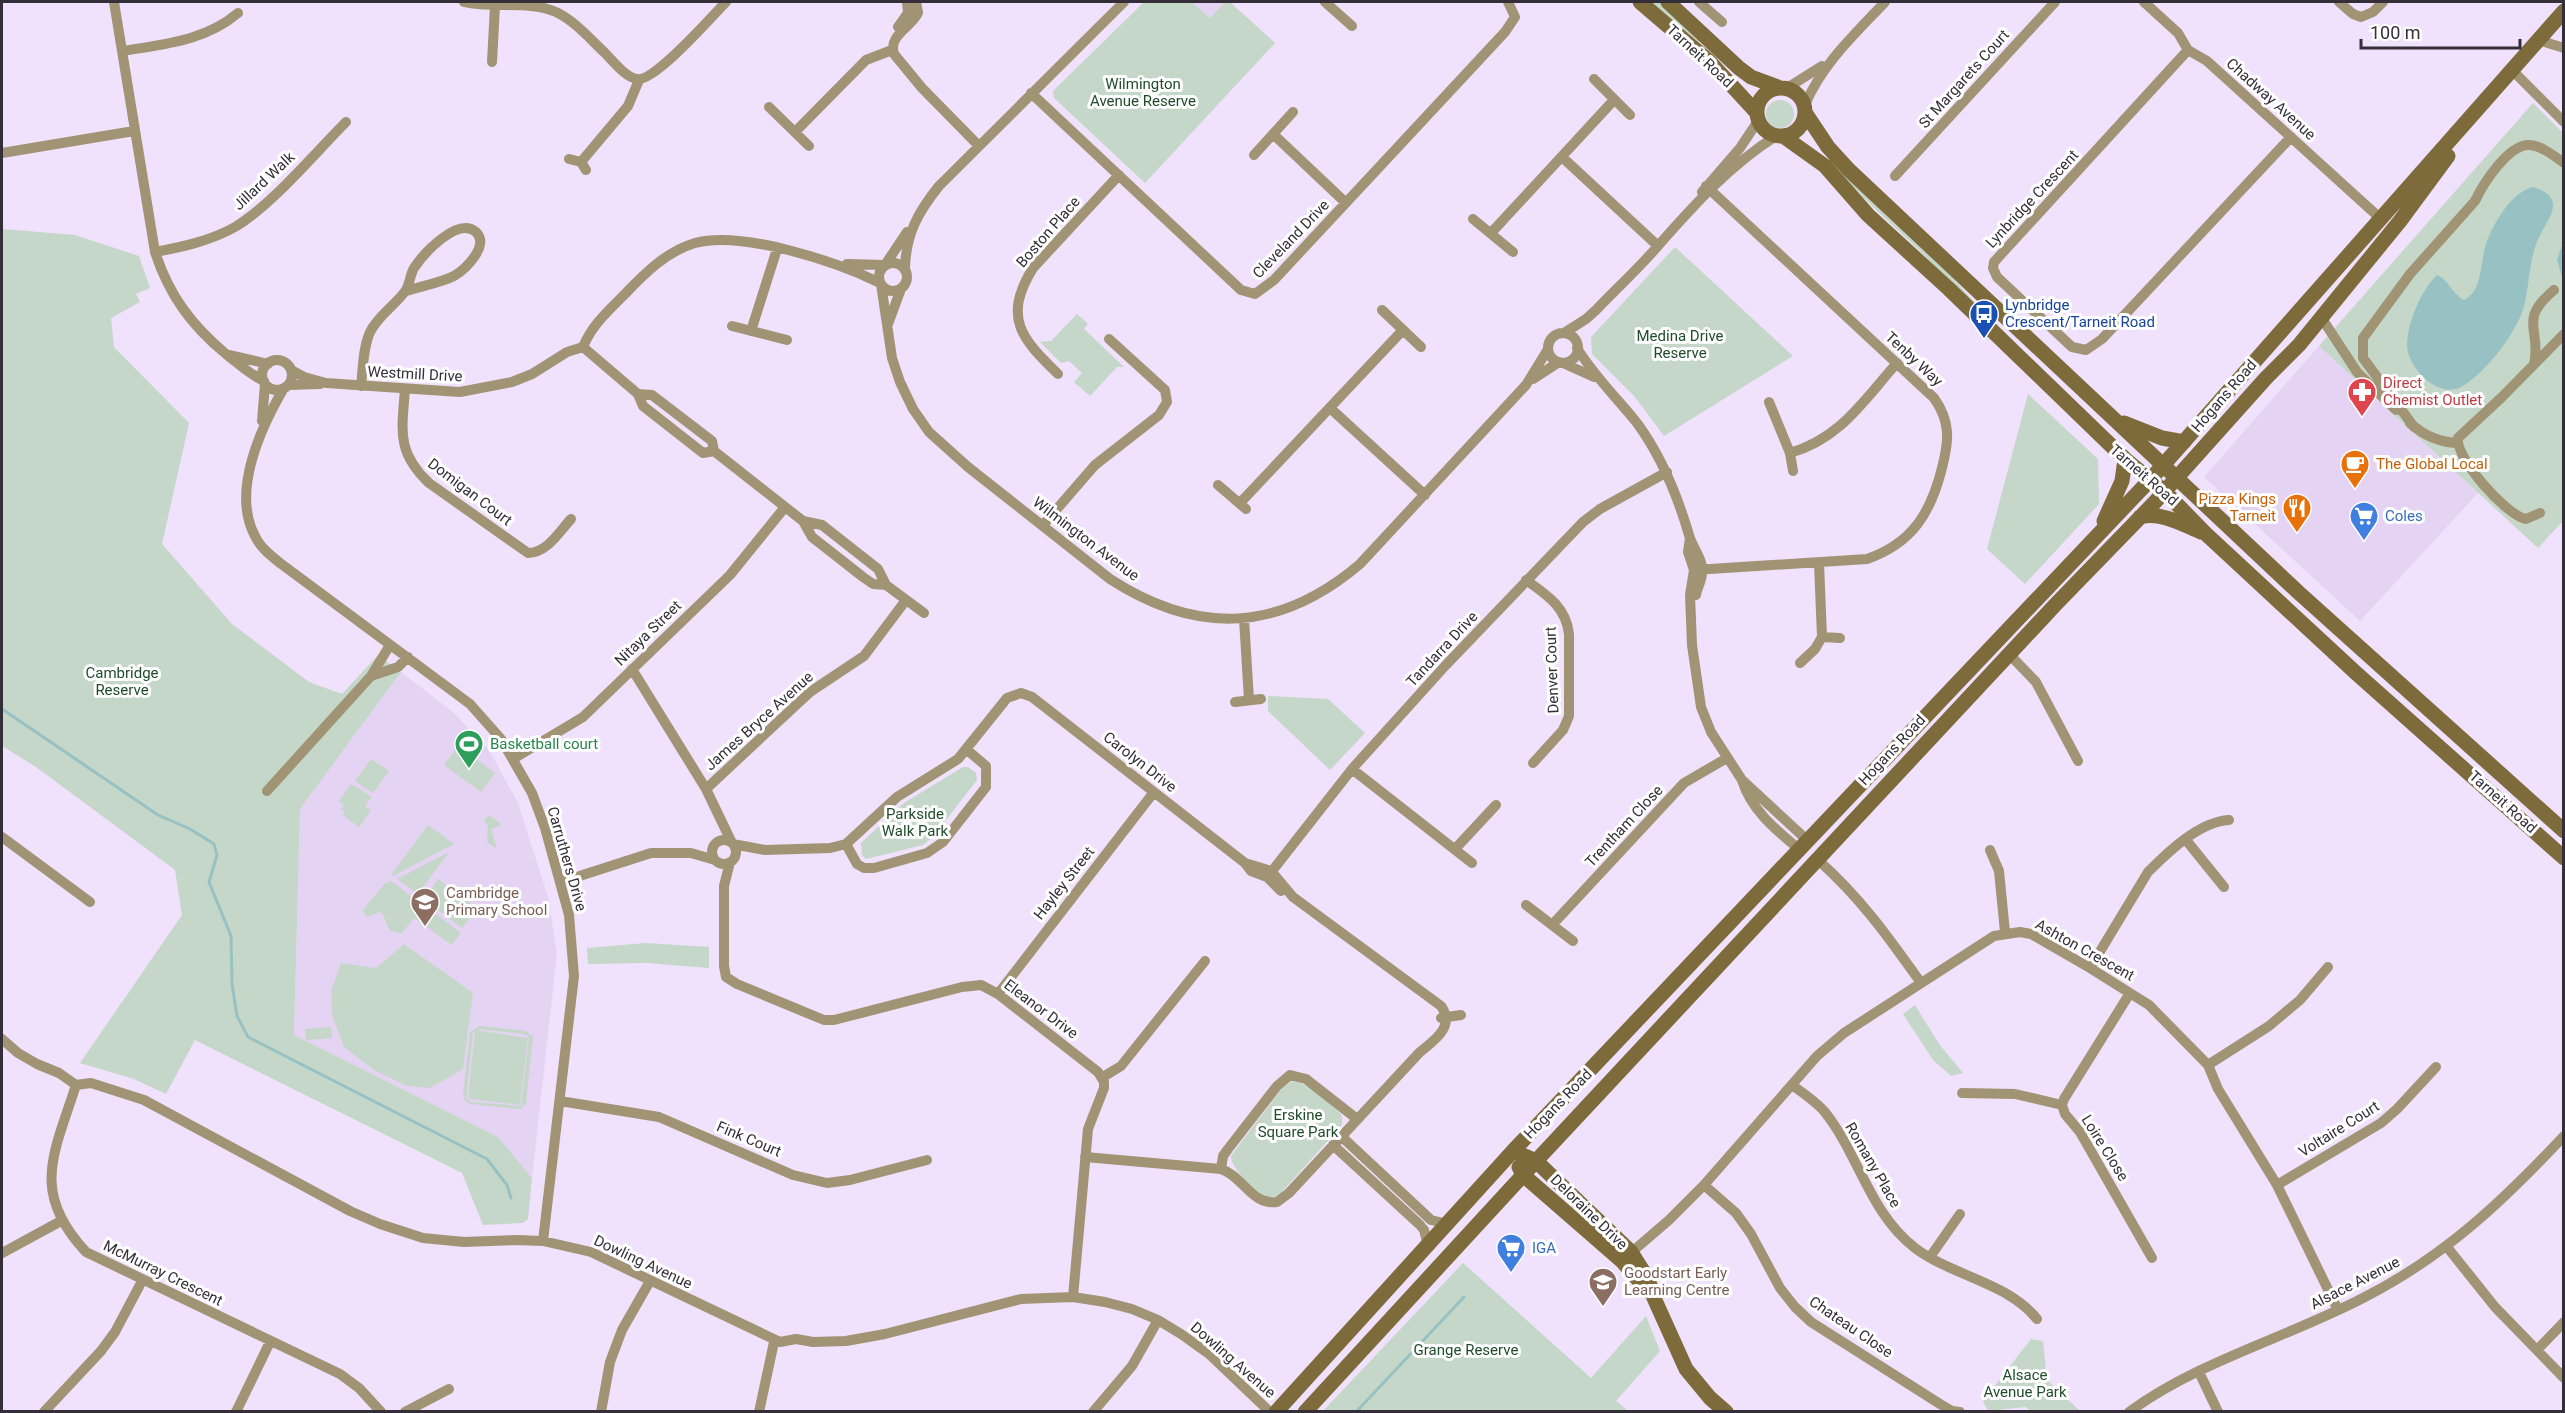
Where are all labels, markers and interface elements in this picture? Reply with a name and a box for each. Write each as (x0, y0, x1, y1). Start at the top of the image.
scale bar (2361, 12, 2520, 50)
street label: Tarneit Road (1663, 21, 1737, 91)
text: 100 m (2370, 22, 2421, 43)
street label: St Margarets Court (1915, 26, 2013, 132)
street label: Chadway Avenue (2223, 54, 2319, 144)
park label: Wilmington Avenue Reserve (1090, 75, 1196, 110)
street label: Lynbridge Crescent (1982, 146, 2082, 252)
street label: Jillard Walk (230, 148, 299, 214)
street label: Boston Place (1012, 193, 1084, 271)
street label: Cleveland Drive (1249, 196, 1333, 282)
place label: Lynbridge Crescent/Tarneit Road (2005, 296, 2155, 331)
bus stop icon: Lynbridge Crescent/Tarneit Road (1968, 298, 2000, 340)
park label: Medina Drive Reserve (1636, 327, 1724, 362)
street label: Tenby Way (1882, 328, 1946, 390)
street label: Hogans Road (2188, 356, 2260, 436)
street label: Westmill Drive (367, 363, 463, 385)
place label: Direct Chemist Outlet (2383, 374, 2482, 409)
pharmacy icon: Direct Chemist Outlet (2346, 376, 2378, 418)
street label: Tarneit Road (2106, 441, 2182, 509)
cafe icon: The Global Local (2339, 448, 2371, 490)
street label: Domigan Court (424, 455, 516, 530)
place label: The Global Local (2376, 455, 2488, 473)
place label: Pizza Kings Tarneit (2199, 490, 2276, 525)
restaurant icon: Pizza Kings Tarneit (2281, 492, 2313, 534)
street label: Wilmington Avenue (1029, 493, 1143, 585)
supermarket icon: Coles (2348, 500, 2380, 542)
place label: Coles (2385, 507, 2423, 525)
street label: Nitaya Street (611, 597, 685, 669)
street label: Tandarra Drive (1402, 607, 1482, 690)
street label: Denver Court (1541, 626, 1563, 714)
park label: Cambridge Reserve (85, 664, 159, 699)
street label: James Bryce Avenue (701, 668, 817, 774)
street label: Hogans Road (1855, 711, 1929, 789)
sports icon: Basketball court (453, 728, 485, 770)
street label: Carolyn Drive (1100, 728, 1180, 796)
place label: Basketball court (490, 735, 598, 753)
street label: Tarneit Road (2466, 767, 2540, 837)
street label: Trentham Close (1581, 781, 1667, 871)
street label: Carruthers Drive (544, 805, 591, 913)
park label: Parkside Walk Park (882, 805, 949, 840)
street label: Hayley Street (1030, 843, 1098, 923)
place label: Cambridge Primary School (446, 884, 547, 919)
school or university icon: Cambridge Primary School (409, 886, 441, 928)
street label: Ashton Crescent (2032, 915, 2138, 985)
street label: Eleanor Drive (1001, 975, 1081, 1043)
street label: Hogans Road (1520, 1065, 1596, 1143)
street label: Voltaire Court (2295, 1097, 2383, 1161)
park label: Erskine Square Park (1258, 1106, 1339, 1141)
street label: Loire Close (2078, 1112, 2132, 1184)
street label: Fink Court (714, 1117, 784, 1161)
street label: Romany Place (1841, 1119, 1905, 1211)
street label: Deloraine Drive (1547, 1171, 1631, 1253)
street label: Dowling Avenue (591, 1231, 695, 1293)
supermarket icon: IGA (1495, 1232, 1527, 1274)
street label: McMurray Crescent (100, 1236, 226, 1310)
place label: IGA (1532, 1239, 1556, 1257)
street label: Alsace Avenue (2307, 1253, 2403, 1313)
place label: Goodstart Early Learning Centre (1624, 1264, 1729, 1299)
school or university icon: Goodstart Early Learning Centre (1587, 1266, 1619, 1308)
street label: Chateau Close (1806, 1292, 1896, 1362)
street label: Dowling Avenue (1187, 1318, 1279, 1402)
park label: Grange Reserve (1414, 1341, 1518, 1359)
park label: Alsace Avenue Park (1984, 1366, 2067, 1401)

